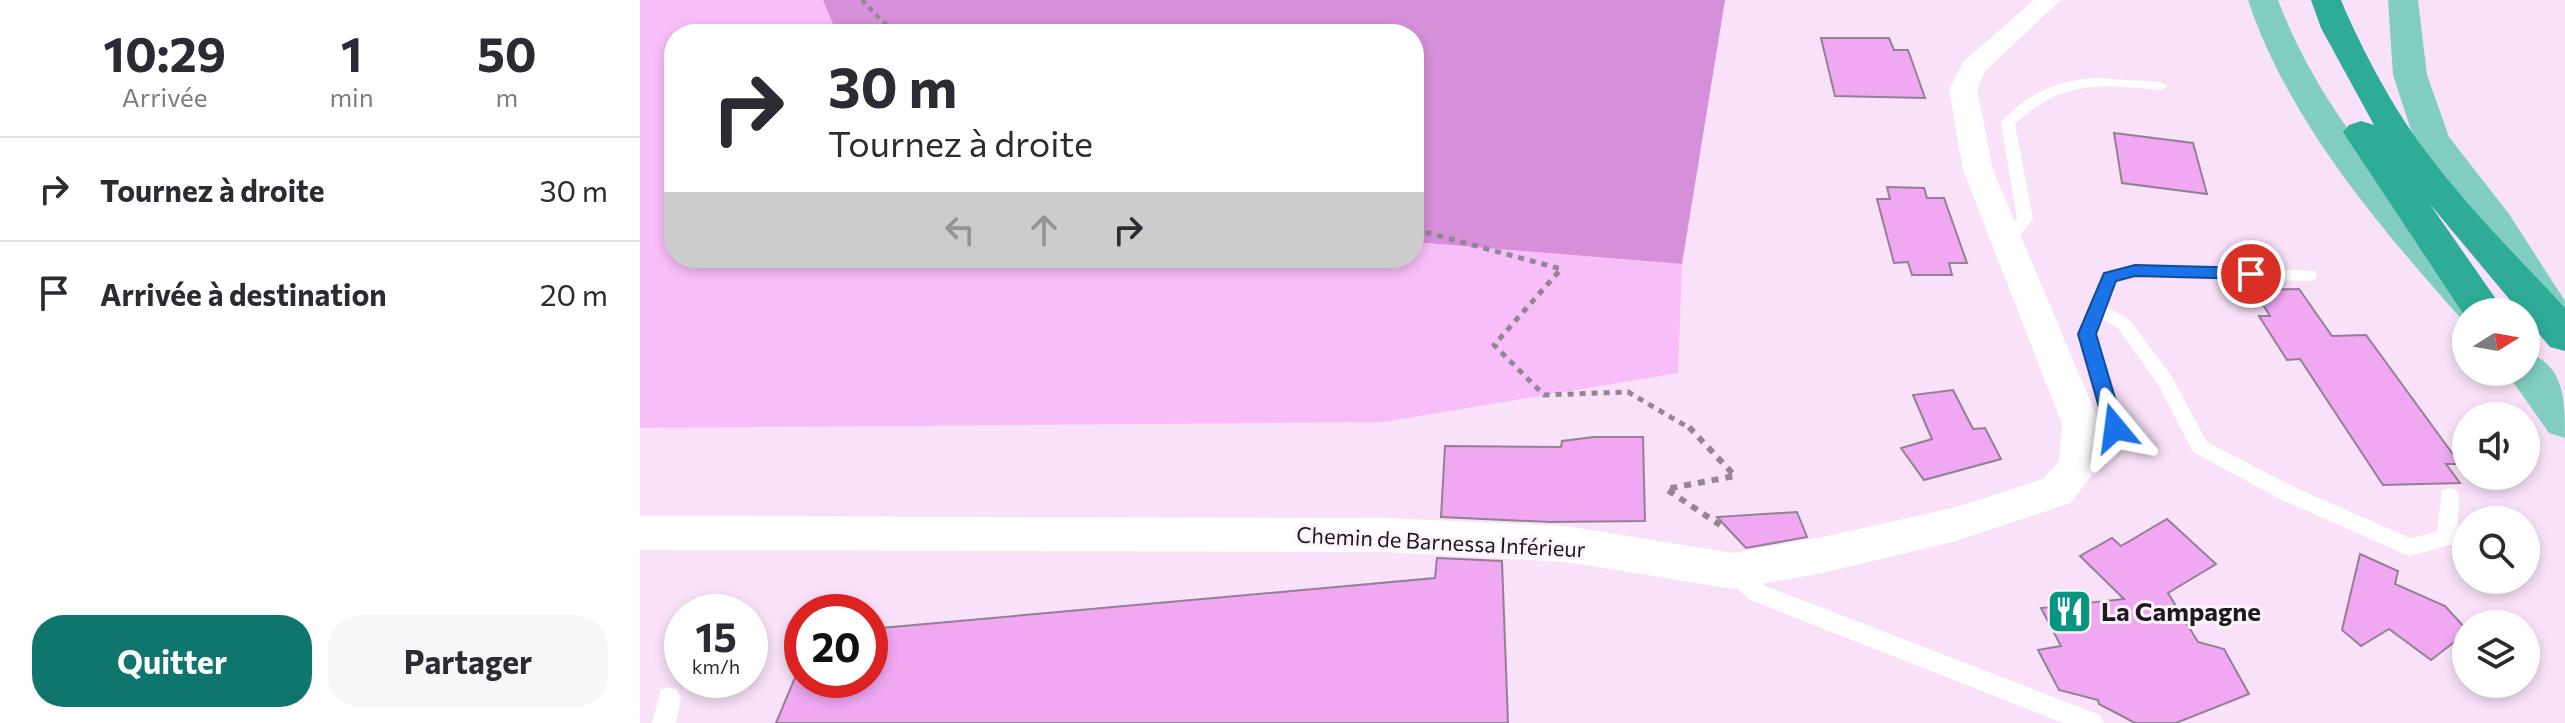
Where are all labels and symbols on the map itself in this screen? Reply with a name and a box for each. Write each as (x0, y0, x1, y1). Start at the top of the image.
pin (2217, 240, 2285, 308)
north arrow (2452, 298, 2540, 386)
position arrow (2073, 386, 2157, 470)
street label: Chemin de Barnessa Inférieur (1296, 520, 1586, 563)
restaurant icon: La Campagne (2046, 588, 2094, 636)
speed limit sign: 20 (784, 594, 888, 698)
place label: La Campagne (2101, 595, 2261, 626)

